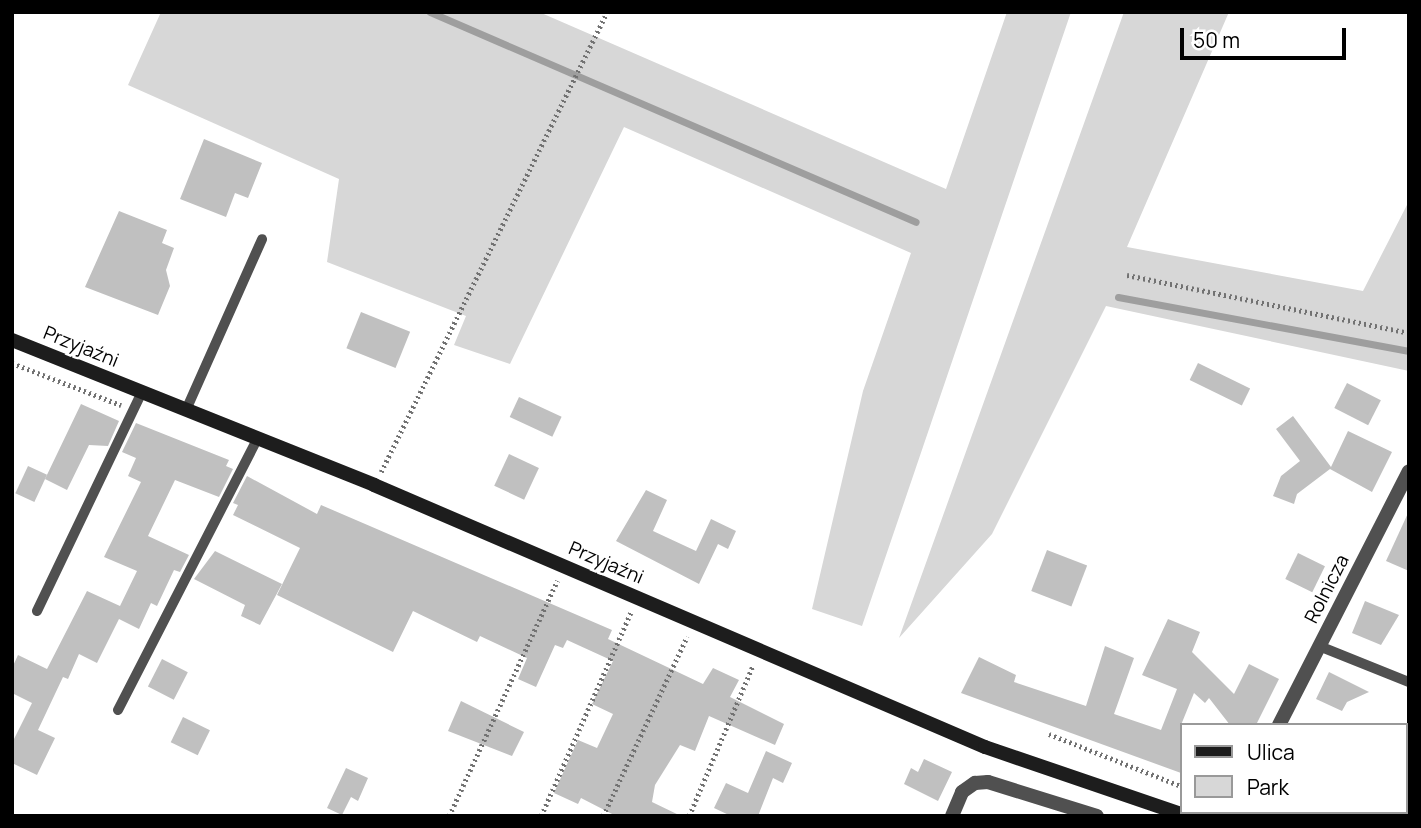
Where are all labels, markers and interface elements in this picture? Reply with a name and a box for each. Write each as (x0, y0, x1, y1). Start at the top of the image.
scale bar (1183, 14, 1349, 58)
text: 50 m (1193, 26, 1240, 54)
street label: Przyjaźni (40, 322, 122, 372)
street label: Przyjaźni (565, 537, 647, 589)
street label: Rolnicza (1300, 551, 1354, 627)
legend (1180, 723, 1407, 814)
text: Ulica (1247, 738, 1295, 766)
text: Park (1247, 773, 1289, 801)

